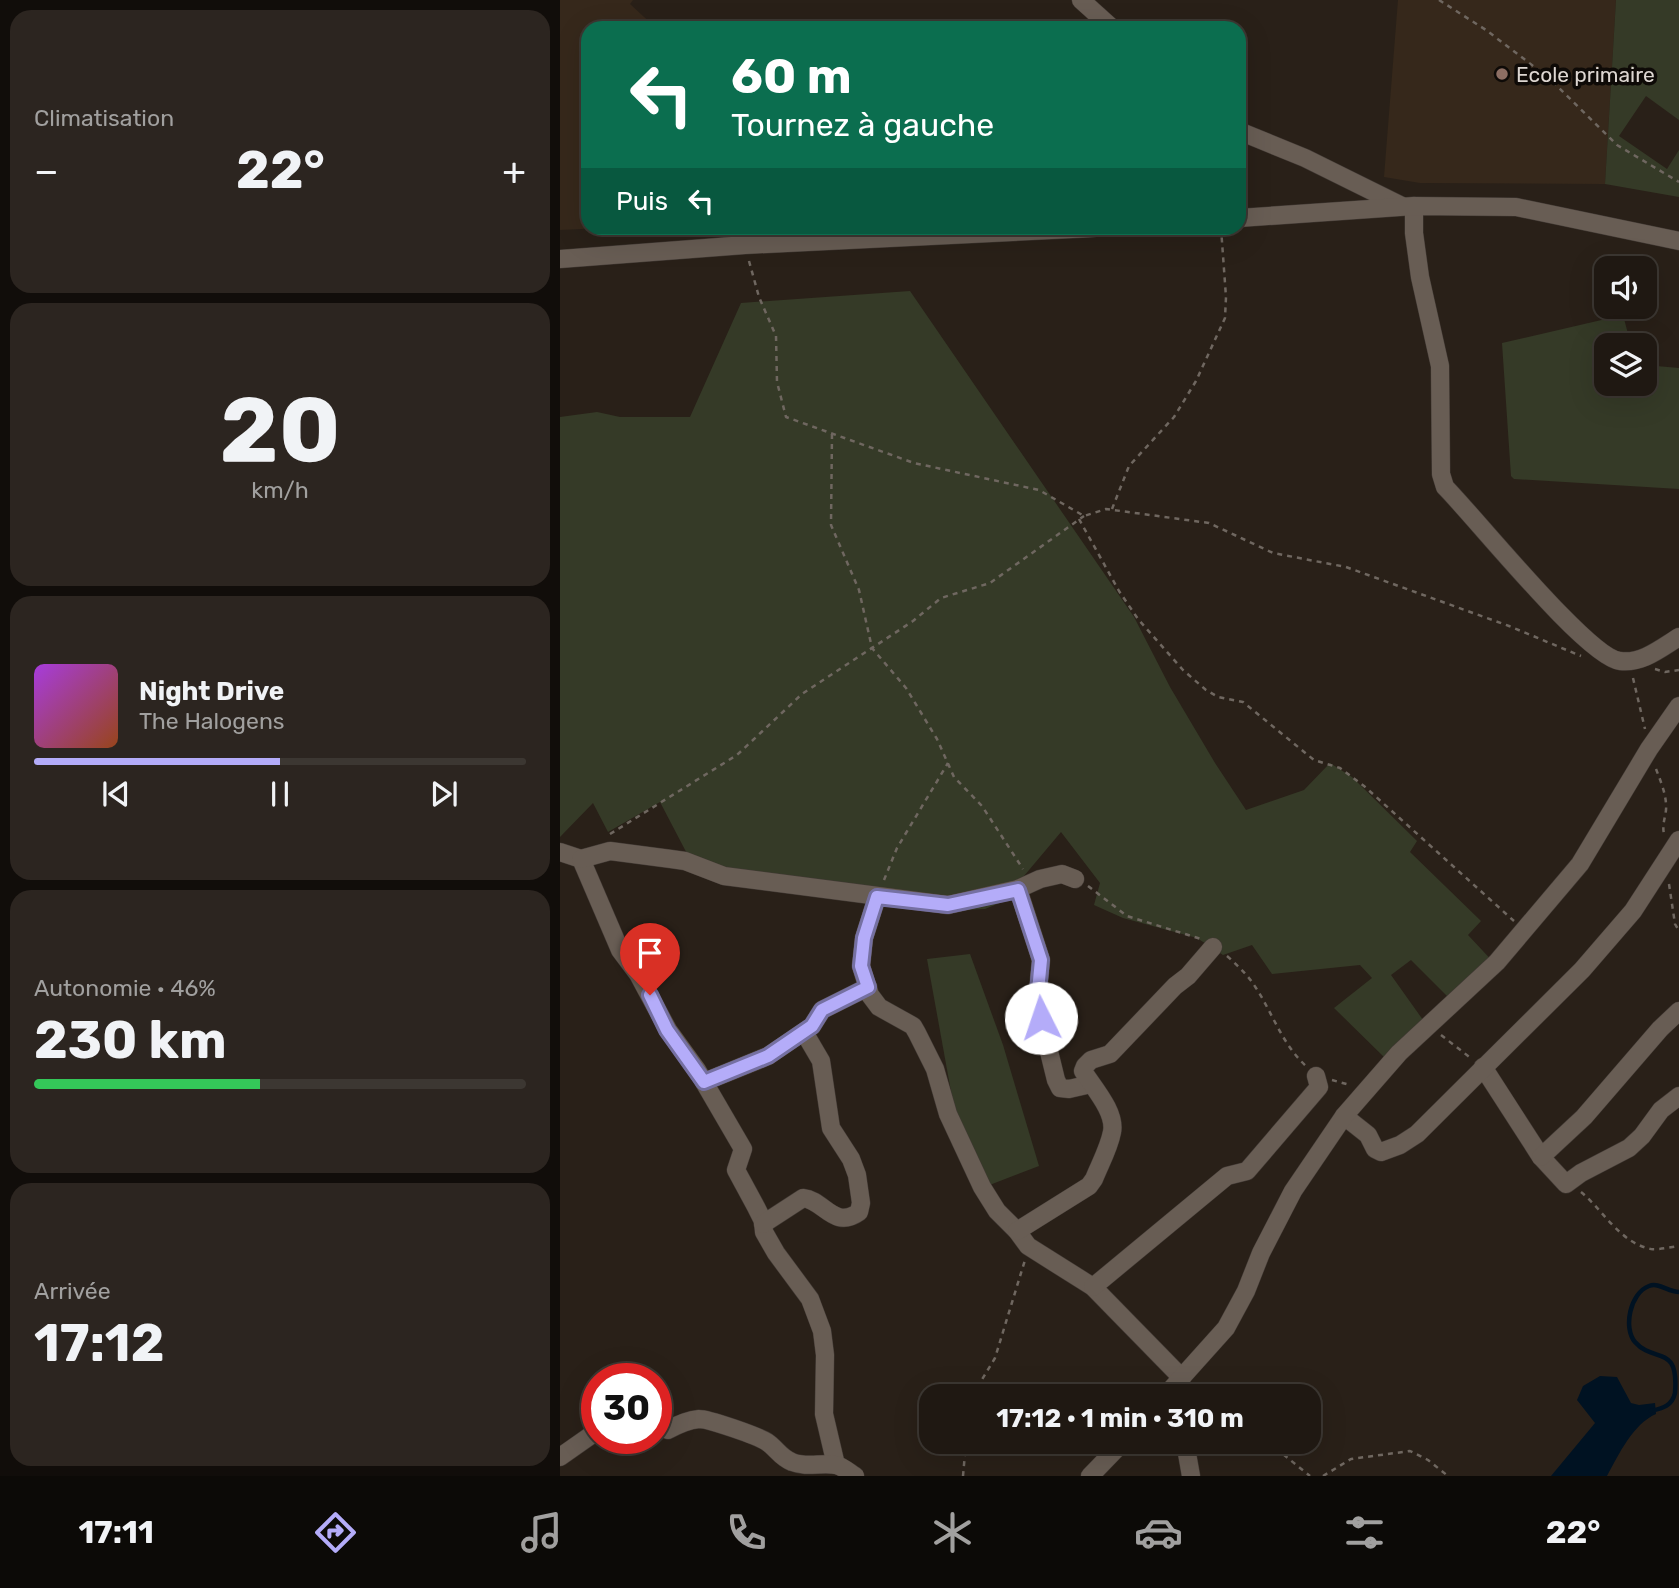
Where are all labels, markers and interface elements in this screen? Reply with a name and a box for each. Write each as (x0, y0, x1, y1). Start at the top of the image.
text: 60 m (731, 47, 852, 105)
icon: left (616, 49, 707, 140)
place label: Ecole primaire (1516, 62, 1655, 87)
marker: Ecole primaire (1494, 66, 1510, 82)
text: Climatisation (34, 104, 174, 132)
text: Tournez à gauche (731, 106, 994, 144)
text: 22° (236, 139, 325, 201)
text: − (34, 148, 59, 194)
text: + (502, 148, 526, 194)
icon: left (682, 182, 720, 220)
text: Puis (616, 186, 668, 217)
map controls (1594, 256, 1657, 396)
button: sound (1594, 256, 1657, 319)
button: layers (1594, 333, 1657, 396)
text: 20 (219, 376, 341, 484)
text: km/h (251, 476, 309, 504)
text: Night Drive (139, 676, 284, 707)
text: The Halogens (139, 707, 285, 735)
icon: previous (97, 775, 135, 813)
icon: pause (261, 775, 299, 813)
icon: next (425, 775, 463, 813)
pin (620, 923, 680, 995)
icon: arrive (631, 934, 669, 972)
text: Autonomie · 46% (34, 974, 216, 1002)
position arrow (1004, 981, 1078, 1055)
text: 230 km (34, 1009, 227, 1071)
text: Arrivée (34, 1277, 111, 1305)
text: 17:12 (34, 1312, 164, 1374)
speed limit sign: 30 (581, 1363, 672, 1454)
text: 17:12 · 1 min · 310 m (996, 1403, 1244, 1434)
icon: directions (311, 1508, 360, 1557)
icon: music (517, 1508, 566, 1557)
icon: phone (722, 1508, 771, 1557)
icon: climate (928, 1508, 977, 1557)
icon: car (1134, 1508, 1183, 1557)
icon: filters (1340, 1508, 1389, 1557)
text: 17:11 (78, 1513, 154, 1551)
text: 22° (1546, 1513, 1601, 1551)

